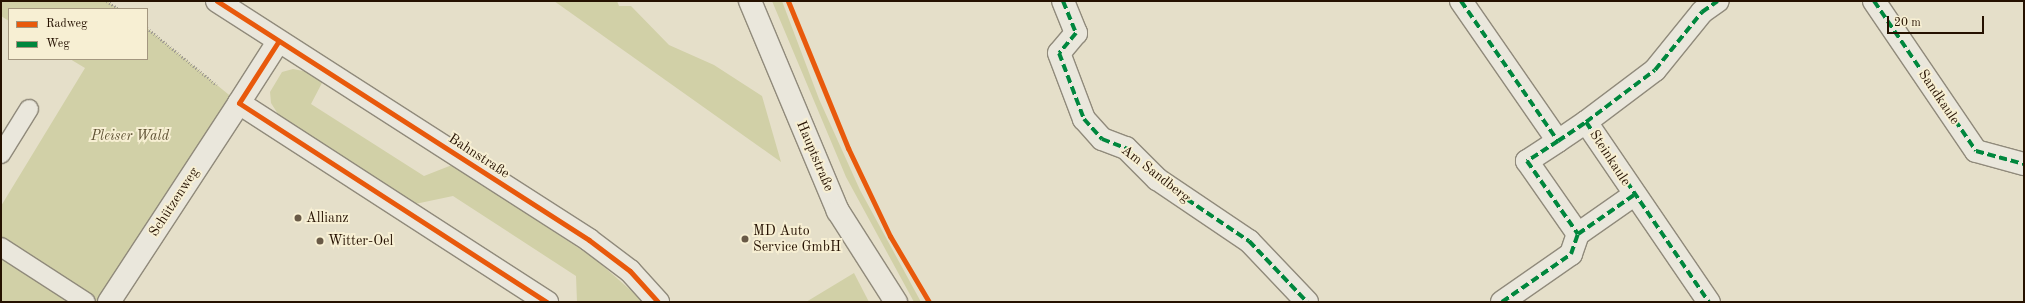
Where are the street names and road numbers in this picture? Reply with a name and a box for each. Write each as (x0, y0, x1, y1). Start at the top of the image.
street label: Sandkaule (1915, 66, 1963, 128)
street label: Hauptstraße (793, 118, 837, 194)
street label: Steinkaule (1586, 127, 1634, 189)
street label: Bahnstraße (445, 130, 513, 182)
street label: Am Sandberg (1118, 142, 1194, 206)
street label: Schützenweg (145, 164, 203, 240)

